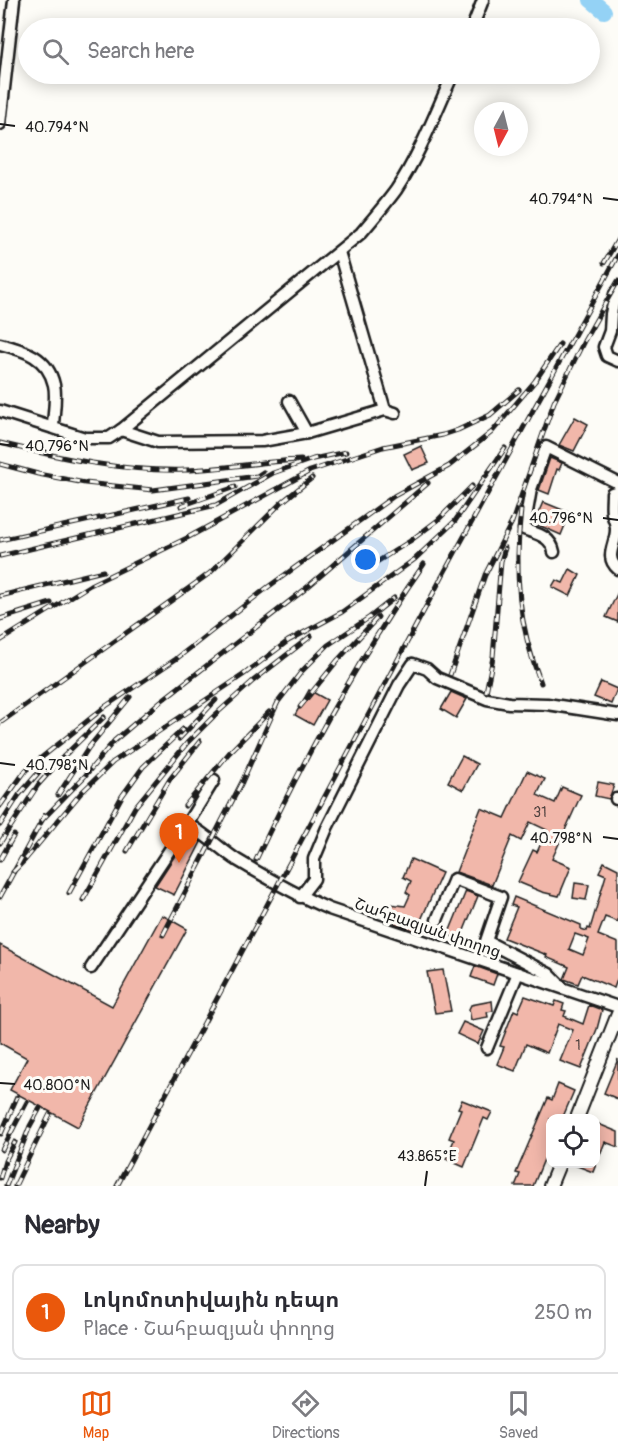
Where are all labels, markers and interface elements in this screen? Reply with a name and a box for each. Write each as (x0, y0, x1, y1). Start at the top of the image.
search box (18, 18, 600, 84)
icon: search (39, 35, 72, 68)
text: Search here (87, 37, 194, 65)
north arrow (474, 102, 528, 156)
text: 40.794°N (25, 118, 89, 137)
text: 40.794°N (529, 190, 593, 209)
text: 40.796°N (25, 437, 89, 456)
text: 40.796°N (529, 509, 593, 528)
your location (351, 545, 380, 574)
text: 40.798°N (26, 756, 88, 775)
house number: 31 (533, 804, 547, 821)
pin: 1 (160, 814, 198, 863)
text: 40.798°N (530, 829, 592, 848)
street label: Շահբազյան փողոց (352, 894, 503, 962)
house number: 1 (575, 1037, 581, 1054)
text: 40.800°N (24, 1076, 91, 1095)
map controls (546, 1114, 600, 1168)
button: locate (546, 1114, 600, 1168)
text: 43.865°E (397, 1147, 457, 1166)
text: Nearby (24, 1209, 100, 1241)
text: Լոկոմոտիվային դեպո (83, 1286, 339, 1314)
text: 1 (42, 1300, 49, 1325)
text: 250 m (534, 1300, 592, 1325)
text: Place · Շահբազյան փողոց (83, 1316, 335, 1341)
tab: Map (80, 1387, 113, 1443)
tab: Directions (272, 1387, 340, 1443)
tab: Saved (499, 1387, 538, 1443)

